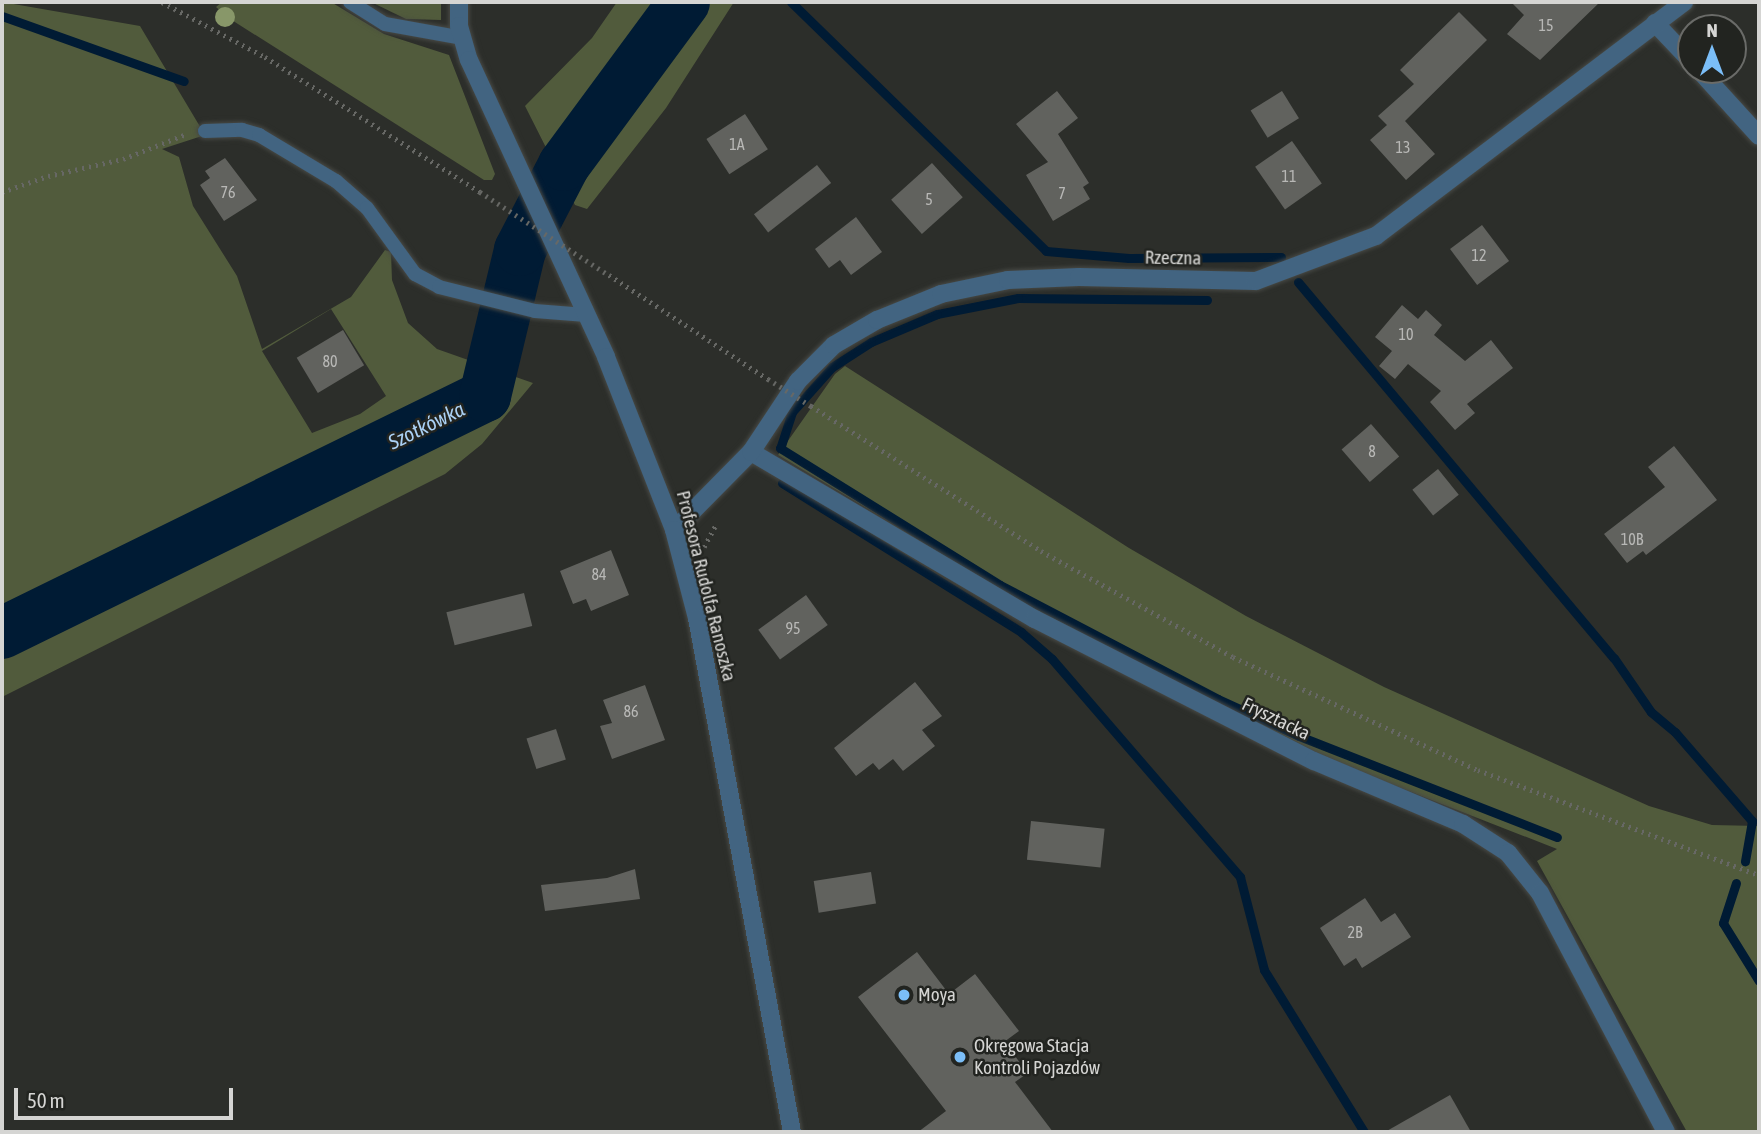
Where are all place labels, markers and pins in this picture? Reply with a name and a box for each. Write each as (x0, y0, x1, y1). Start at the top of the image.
place label: Moya (918, 984, 956, 1006)
marker: Moya (896, 987, 912, 1003)
place label: Okręgowa Stacja Kontroli Pojazdów (974, 1035, 1100, 1079)
marker: Okręgowa Stacja Kontroli Pojazdów (952, 1049, 968, 1065)

